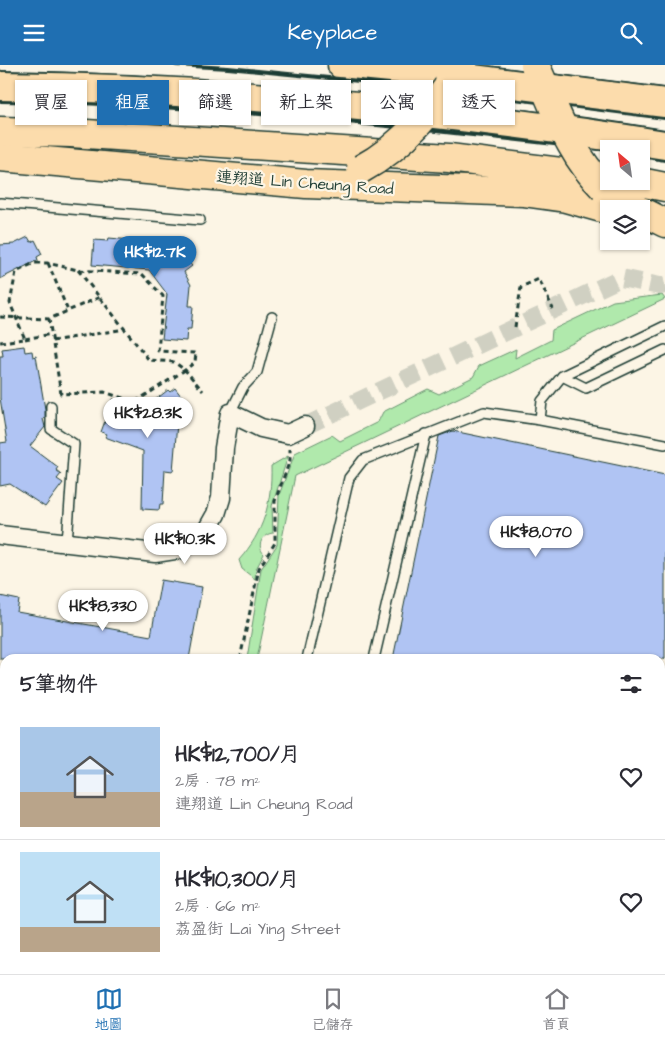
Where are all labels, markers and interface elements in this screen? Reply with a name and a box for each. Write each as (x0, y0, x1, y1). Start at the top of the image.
text: Keyplace (287, 17, 378, 48)
icon: menu (20, 19, 48, 47)
icon: search (617, 19, 645, 47)
chip: 買屋 (15, 80, 87, 125)
chip: 租屋 (97, 80, 169, 125)
chip: 篩選 (179, 80, 251, 125)
chip: 新上架 (261, 80, 351, 125)
chip: 公寓 (361, 80, 433, 125)
chip: 透天 (443, 80, 515, 125)
north arrow (600, 140, 650, 190)
map controls (600, 140, 650, 250)
street label: 連翔道 Lin Cheung Road (215, 166, 394, 201)
button: layers (600, 200, 650, 250)
pin: HK$12.7K (103, 235, 207, 278)
text: HK$12.7K (124, 241, 186, 263)
pin: HK$28.3K (96, 397, 200, 439)
text: HK$28.3K (114, 402, 182, 424)
pin: HK$8,070 (484, 515, 588, 558)
text: HK$8,070 (500, 521, 572, 543)
pin: HK$10.3K (133, 523, 237, 565)
text: HK$10.3K (155, 528, 215, 550)
pin: HK$8,330 (51, 589, 155, 632)
text: HK$8,330 (69, 595, 137, 617)
text: 5筆物件 (20, 670, 98, 699)
icon: filters (617, 670, 645, 698)
text: HK$12,700/月 (175, 740, 301, 769)
icon: home (60, 747, 120, 807)
icon: heart (617, 763, 645, 791)
text: 2房 · 78 m² (175, 770, 260, 792)
text: 連翔道 Lin Cheung Road (175, 793, 353, 815)
text: HK$10,300/月 (175, 865, 300, 894)
icon: home (60, 872, 120, 932)
icon: heart (617, 888, 645, 916)
text: 2房 · 66 m² (175, 895, 260, 917)
text: 荔盈街 Lai Ying Street (175, 918, 340, 940)
tab: 地圖 (95, 985, 123, 1035)
tab: 已儲存 (312, 985, 354, 1035)
tab: 首頁 (543, 985, 571, 1035)

